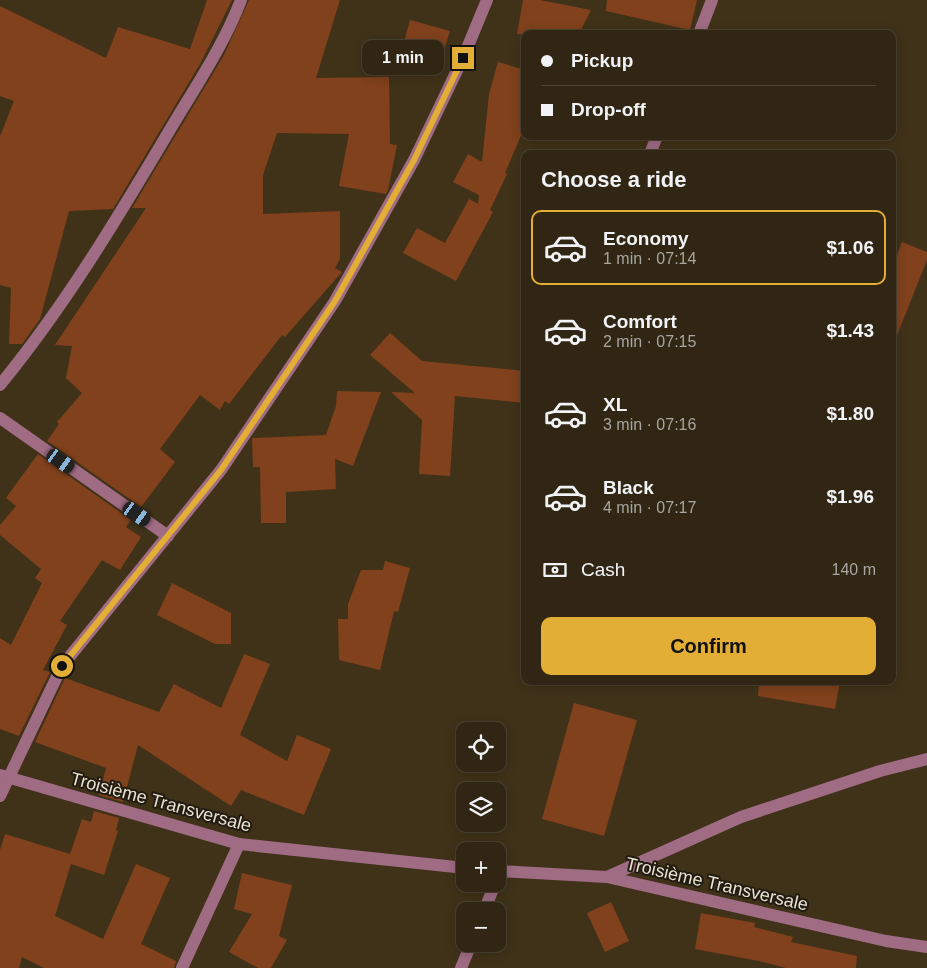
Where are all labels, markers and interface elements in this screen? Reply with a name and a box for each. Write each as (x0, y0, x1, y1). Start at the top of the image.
callout: 1 min (363, 40, 446, 76)
route end (452, 47, 474, 69)
text: 1 min (382, 49, 424, 66)
text: Pickup (571, 50, 633, 71)
text: Drop-off (571, 99, 646, 120)
text: Choose a ride (541, 167, 686, 192)
icon: car (543, 225, 588, 270)
text: Economy (603, 228, 689, 249)
text: $1.06 (826, 237, 874, 258)
text: 1 min · 07:14 (603, 250, 696, 267)
icon: car (543, 308, 588, 353)
text: Comfort (603, 311, 677, 332)
text: $1.43 (826, 320, 874, 341)
text: 2 min · 07:15 (603, 333, 696, 350)
icon: car (543, 391, 588, 436)
text: XL (603, 394, 627, 415)
text: $1.80 (826, 403, 874, 424)
text: 3 min · 07:16 (603, 416, 696, 433)
car (44, 446, 77, 476)
icon: car (543, 474, 588, 519)
text: Black (603, 477, 654, 498)
text: $1.96 (826, 486, 874, 507)
car (120, 499, 153, 529)
text: 4 min · 07:17 (603, 499, 696, 516)
icon: cash (541, 556, 569, 584)
text: Cash (581, 559, 625, 580)
text: 140 m (832, 561, 876, 578)
button: Confirm (541, 617, 876, 675)
route start (51, 655, 73, 677)
map controls (456, 722, 506, 952)
button: locate (456, 722, 506, 772)
street label: Troisième Transversale (68, 768, 254, 836)
button: layers (456, 782, 506, 832)
button: + (456, 842, 506, 892)
street label: Troisième Transversale (624, 853, 810, 915)
button: − (456, 902, 506, 952)

